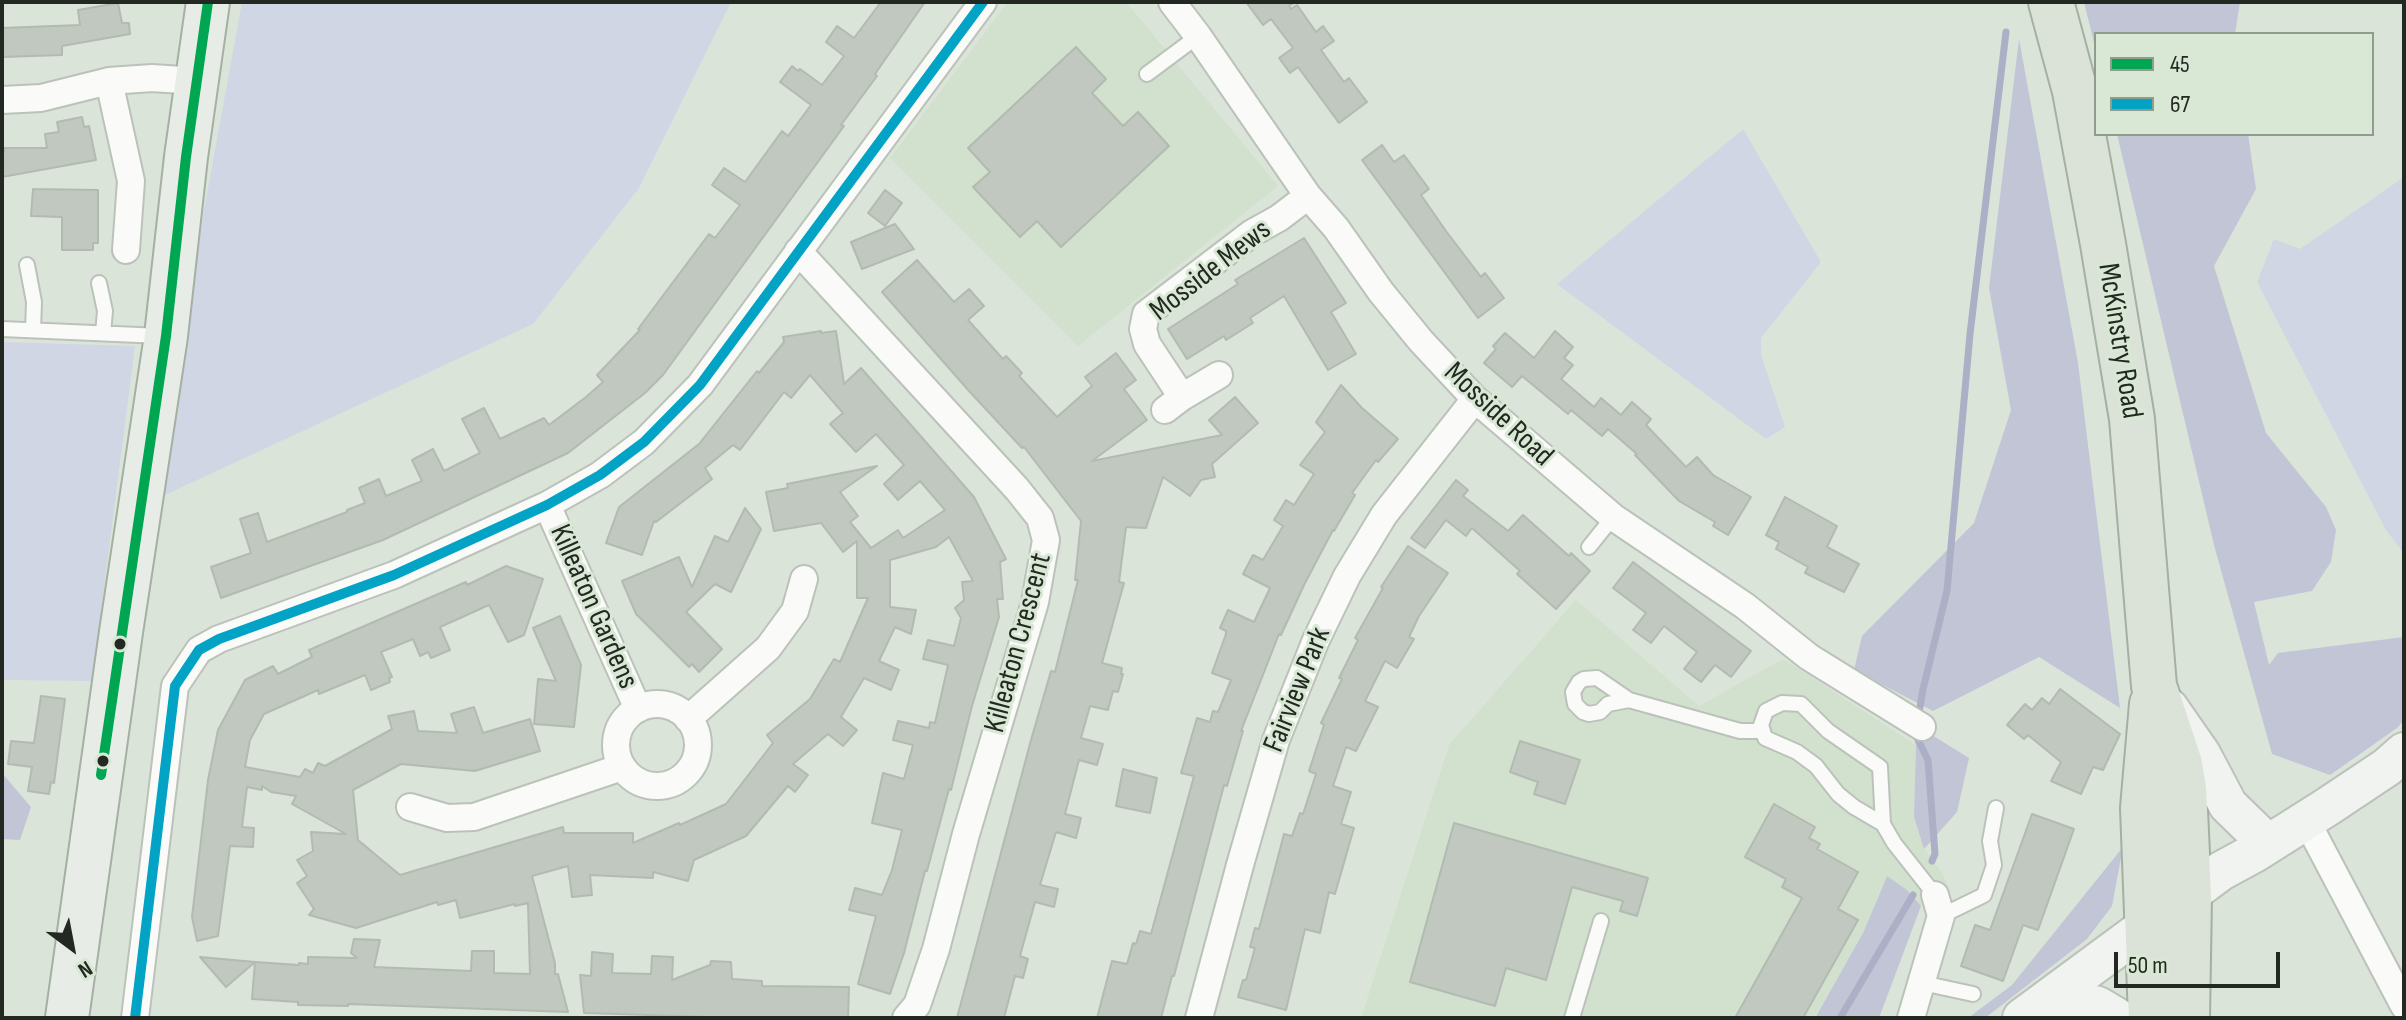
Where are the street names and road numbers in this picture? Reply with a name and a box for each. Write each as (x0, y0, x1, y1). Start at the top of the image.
street label: Mosside Mews (1143, 213, 1279, 329)
street label: McKinstry Road (2089, 261, 2149, 421)
street label: Mosside Road (1436, 355, 1560, 475)
street label: Killeaton Gardens (541, 519, 645, 695)
street label: Killeaton Crescent (978, 549, 1060, 737)
street label: Fairview Park (1257, 622, 1339, 758)

